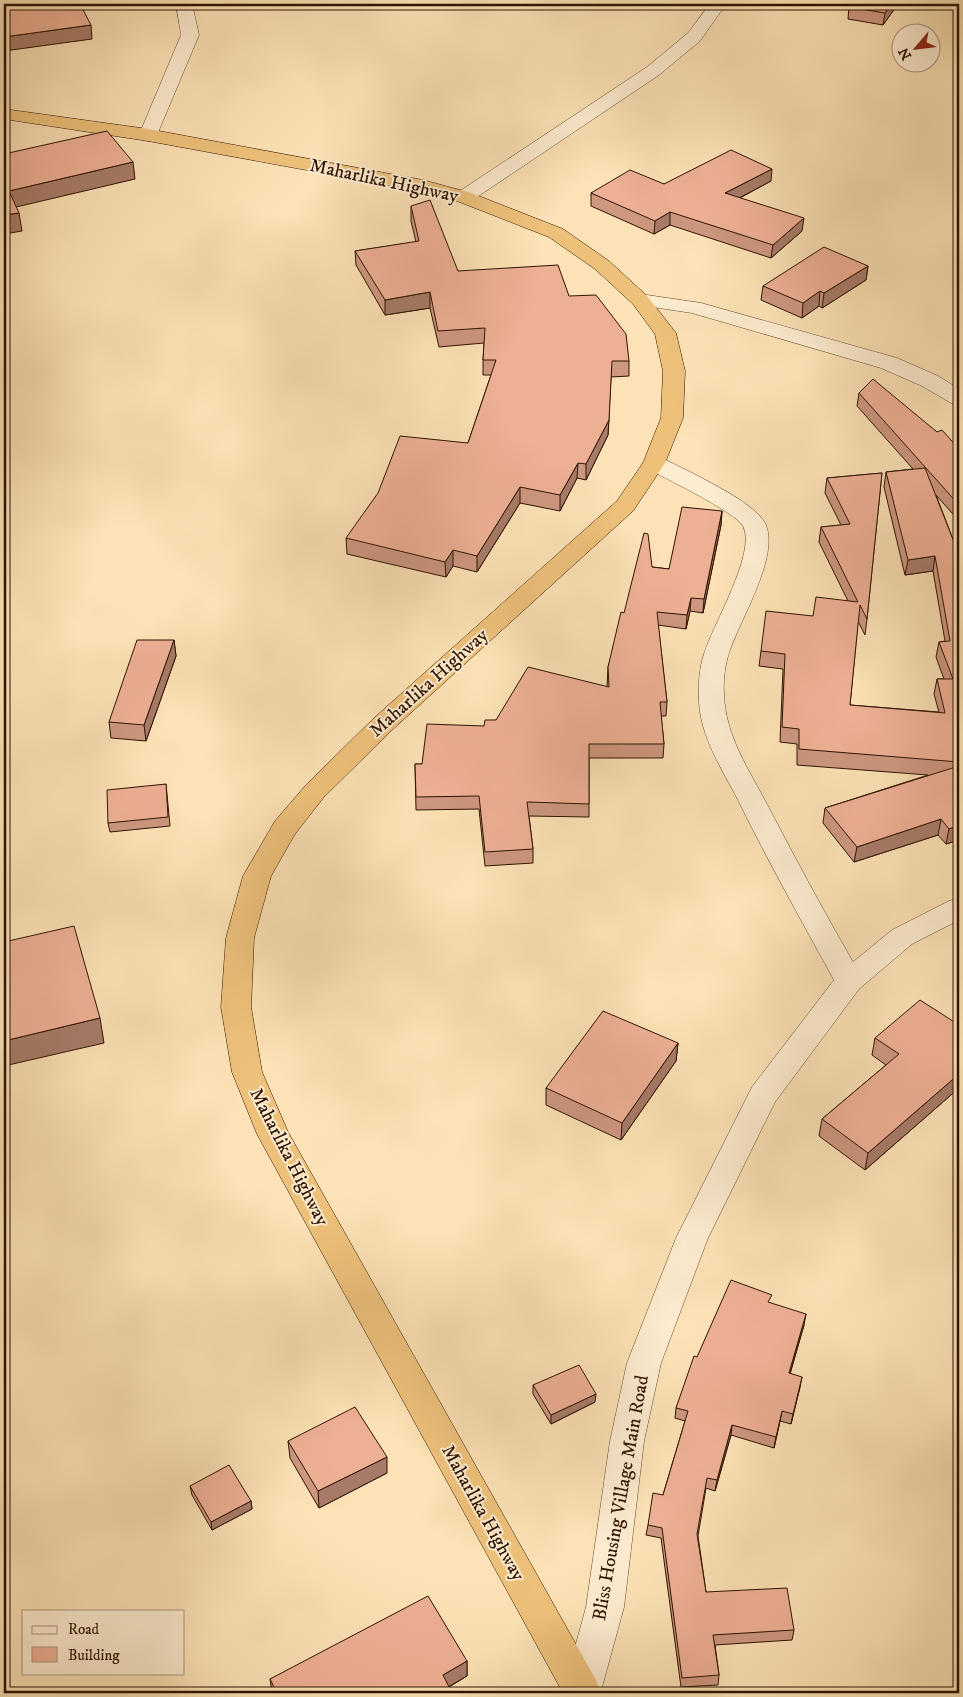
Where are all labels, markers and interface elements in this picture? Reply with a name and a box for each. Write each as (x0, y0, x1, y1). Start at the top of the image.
north arrow (890, 22, 940, 72)
text: N (895, 44, 916, 63)
street label: Maharlika Highway (307, 154, 462, 208)
street label: Maharlika Highway (365, 623, 494, 742)
street label: Maharlika Highway (244, 1084, 334, 1231)
street label: Bliss Housing Village Main Road (588, 1373, 654, 1623)
street label: Maharlika Highway (436, 1441, 530, 1586)
legend (22, 1610, 185, 1674)
text: Road (68, 1620, 100, 1639)
text: Building (68, 1646, 120, 1665)

